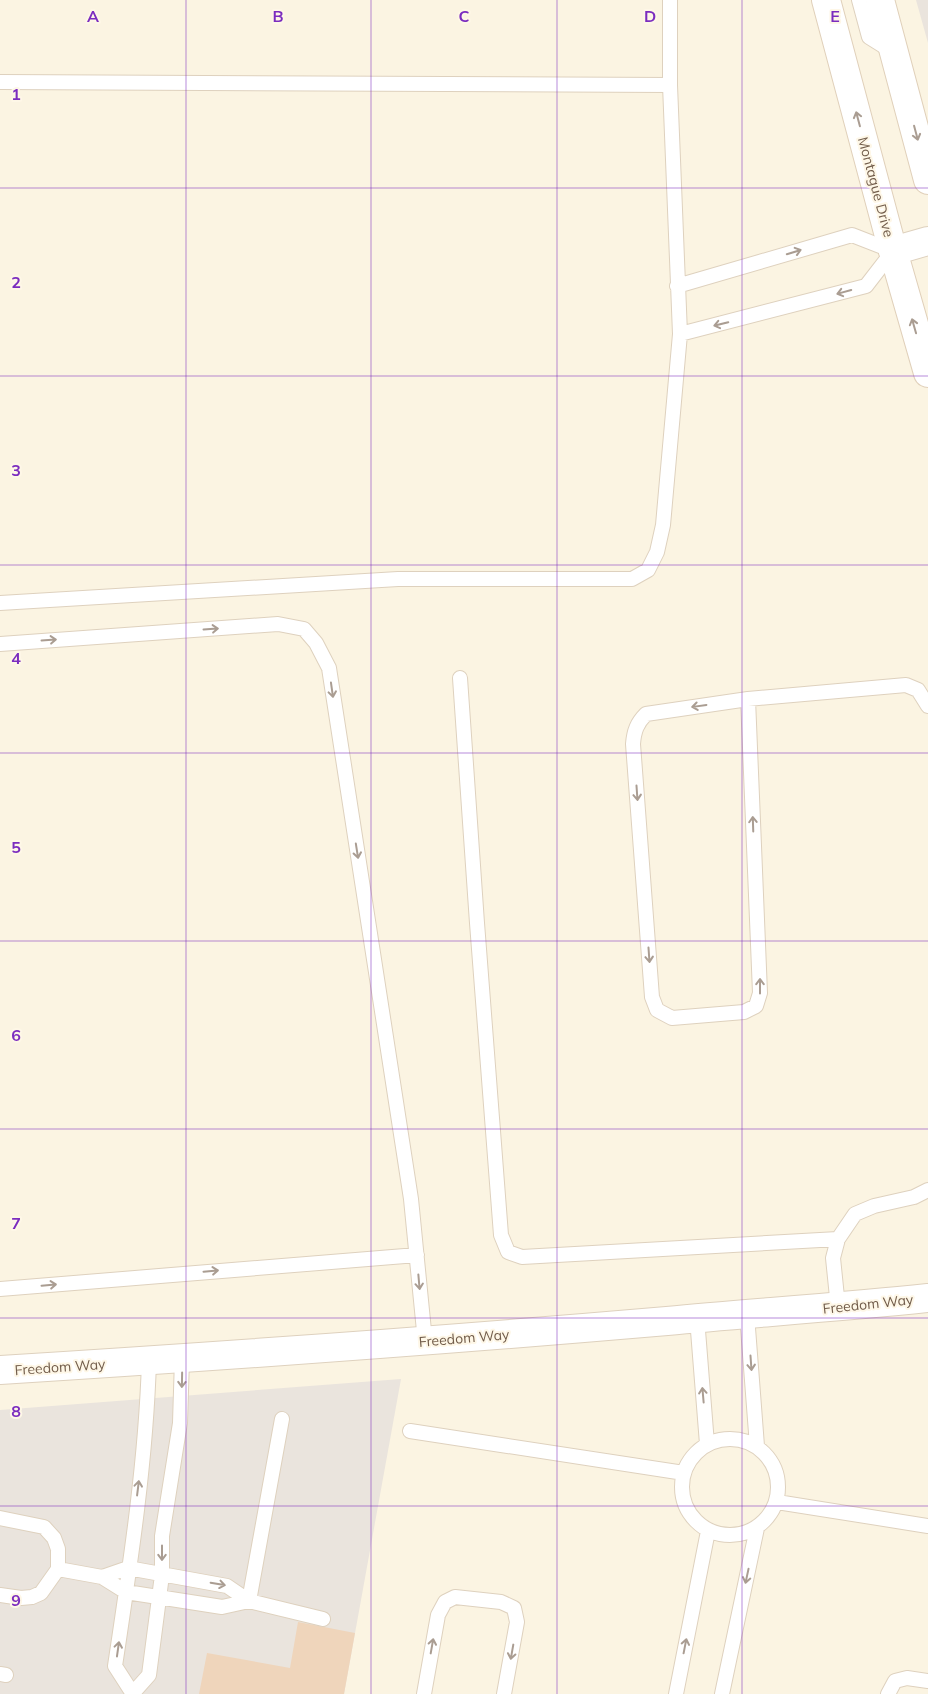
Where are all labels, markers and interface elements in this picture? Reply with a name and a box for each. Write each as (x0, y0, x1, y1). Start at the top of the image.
text: A (87, 6, 99, 26)
text: B (272, 6, 284, 26)
text: C (459, 6, 470, 26)
text: D (644, 6, 656, 26)
text: E (830, 6, 840, 26)
text: 1 (11, 84, 21, 104)
one-way arrow (853, 112, 862, 128)
one-way arrow (911, 125, 921, 141)
street label: Montague Drive (854, 135, 898, 239)
one-way arrow (785, 247, 801, 257)
text: 2 (11, 272, 21, 292)
one-way arrow (837, 288, 853, 297)
one-way arrow (909, 319, 919, 335)
one-way arrow (713, 320, 729, 329)
text: 3 (11, 460, 21, 480)
one-way arrow (202, 624, 218, 633)
one-way arrow (40, 636, 56, 645)
text: 4 (11, 648, 21, 668)
one-way arrow (327, 682, 337, 698)
one-way arrow (692, 701, 708, 711)
one-way arrow (632, 784, 642, 800)
one-way arrow (748, 816, 758, 832)
text: 5 (11, 837, 21, 857)
one-way arrow (352, 842, 362, 858)
one-way arrow (644, 946, 654, 962)
one-way arrow (755, 979, 764, 995)
text: 6 (11, 1025, 21, 1045)
text: 7 (11, 1213, 21, 1233)
one-way arrow (202, 1267, 218, 1276)
one-way arrow (414, 1274, 424, 1290)
one-way arrow (40, 1280, 56, 1289)
street label: Freedom Way (822, 1290, 915, 1318)
street label: Freedom Way (418, 1325, 511, 1351)
street label: Freedom Way (14, 1355, 106, 1379)
one-way arrow (746, 1355, 755, 1371)
one-way arrow (177, 1372, 187, 1388)
one-way arrow (698, 1388, 708, 1404)
text: 8 (11, 1401, 21, 1421)
one-way arrow (133, 1480, 143, 1496)
one-way arrow (157, 1545, 167, 1561)
one-way arrow (742, 1567, 751, 1583)
one-way arrow (210, 1580, 226, 1590)
text: 9 (11, 1590, 21, 1610)
one-way arrow (428, 1638, 438, 1654)
one-way arrow (681, 1639, 690, 1655)
one-way arrow (113, 1642, 123, 1658)
one-way arrow (506, 1644, 516, 1660)

